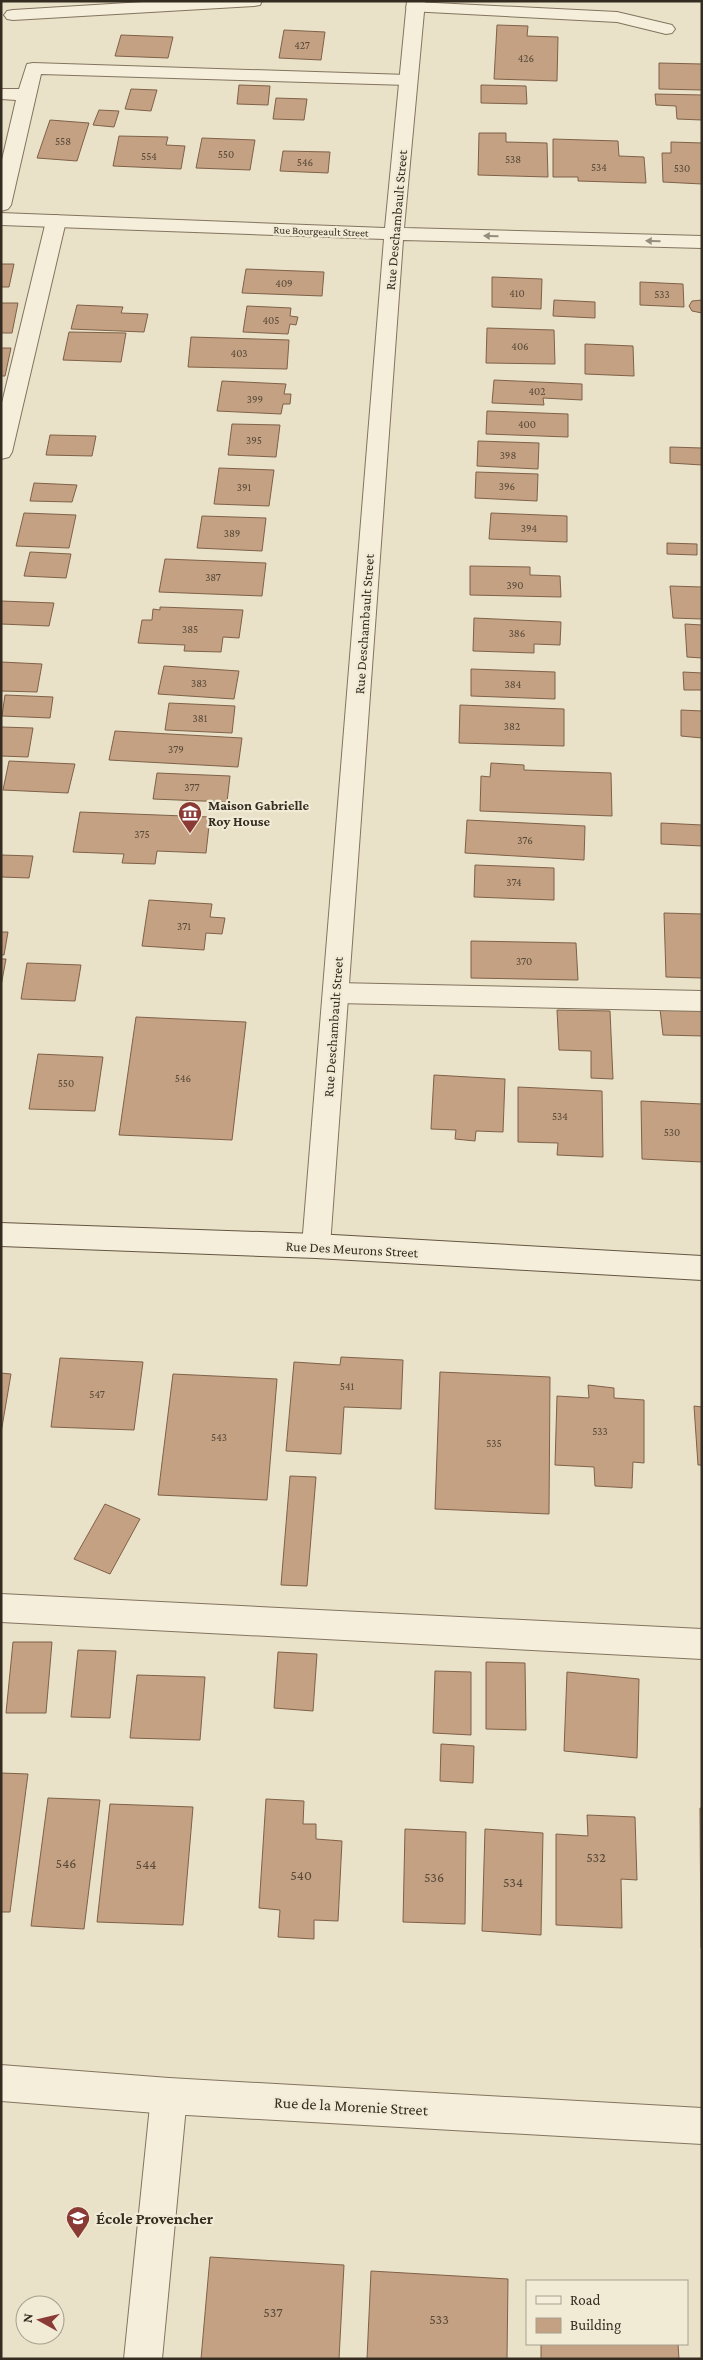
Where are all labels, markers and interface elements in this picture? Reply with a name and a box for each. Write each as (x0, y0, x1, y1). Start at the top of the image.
house number: 427 (294, 39, 310, 51)
house number: 426 (518, 52, 534, 64)
house number: 558 (55, 135, 71, 147)
house number: 550 (218, 148, 234, 160)
street label: Rue Deschambault Street (382, 149, 410, 291)
house number: 554 (141, 150, 157, 162)
house number: 538 (505, 153, 521, 165)
house number: 546 (297, 156, 313, 168)
house number: 534 (591, 161, 607, 173)
house number: 530 (674, 162, 690, 174)
street label: Rue Bourgeault Street (273, 223, 369, 240)
one-way arrow (482, 232, 498, 240)
one-way arrow (645, 237, 661, 245)
house number: 409 (275, 277, 293, 289)
house number: 410 (509, 287, 525, 299)
house number: 533 (654, 288, 670, 300)
house number: 405 (262, 314, 280, 326)
house number: 406 (511, 340, 529, 352)
house number: 403 (231, 347, 247, 359)
house number: 402 (529, 385, 545, 397)
house number: 399 (247, 393, 263, 405)
house number: 400 (518, 418, 536, 430)
house number: 395 (246, 434, 262, 446)
house number: 398 (500, 449, 516, 461)
house number: 396 (499, 480, 515, 492)
house number: 391 (237, 481, 252, 493)
house number: 394 (521, 522, 538, 534)
house number: 389 (224, 527, 240, 539)
street label: Rue Deschambault Street (351, 553, 377, 695)
house number: 387 (205, 571, 221, 583)
house number: 390 (507, 579, 523, 591)
house number: 385 (182, 623, 198, 635)
house number: 386 (509, 627, 525, 639)
house number: 383 (191, 677, 207, 689)
house number: 384 (505, 678, 522, 690)
house number: 381 (193, 712, 208, 724)
house number: 382 (504, 720, 520, 732)
house number: 379 (168, 743, 184, 755)
house number: 377 (184, 781, 200, 793)
place label: Maison Gabrielle Roy House (208, 797, 310, 829)
museum icon: Maison Gabrielle Roy House (177, 800, 203, 834)
house number: 375 (134, 828, 150, 840)
house number: 376 (517, 834, 533, 846)
house number: 374 (506, 876, 522, 888)
house number: 371 (177, 920, 191, 932)
house number: 370 (516, 955, 532, 967)
street label: Rue Deschambault Street (320, 956, 346, 1098)
house number: 546 (175, 1072, 191, 1084)
house number: 550 (58, 1077, 74, 1089)
house number: 534 (552, 1110, 568, 1122)
house number: 530 (664, 1126, 680, 1138)
street label: Rue Des Meurons Street (285, 1238, 419, 1260)
house number: 541 (340, 1380, 355, 1392)
house number: 547 (89, 1388, 105, 1400)
house number: 533 (592, 1425, 608, 1437)
house number: 543 (211, 1431, 227, 1443)
house number: 535 (486, 1437, 502, 1449)
house number: 532 (586, 1849, 606, 1865)
house number: 546 (56, 1855, 76, 1871)
house number: 544 (136, 1856, 156, 1872)
house number: 540 (290, 1867, 312, 1883)
house number: 536 (424, 1869, 444, 1885)
house number: 534 (503, 1874, 523, 1890)
street label: Rue de la Morenie Street (274, 2093, 429, 2119)
school or university icon: École Provencher (65, 2205, 91, 2239)
place label: École Provencher (96, 2210, 214, 2227)
legend (526, 2280, 688, 2345)
text: Road (570, 2292, 601, 2308)
north arrow (15, 2295, 65, 2345)
house number: 537 (263, 2304, 283, 2320)
house number: 533 (429, 2311, 449, 2327)
text: N (19, 2312, 36, 2324)
text: Building (570, 2317, 621, 2334)

